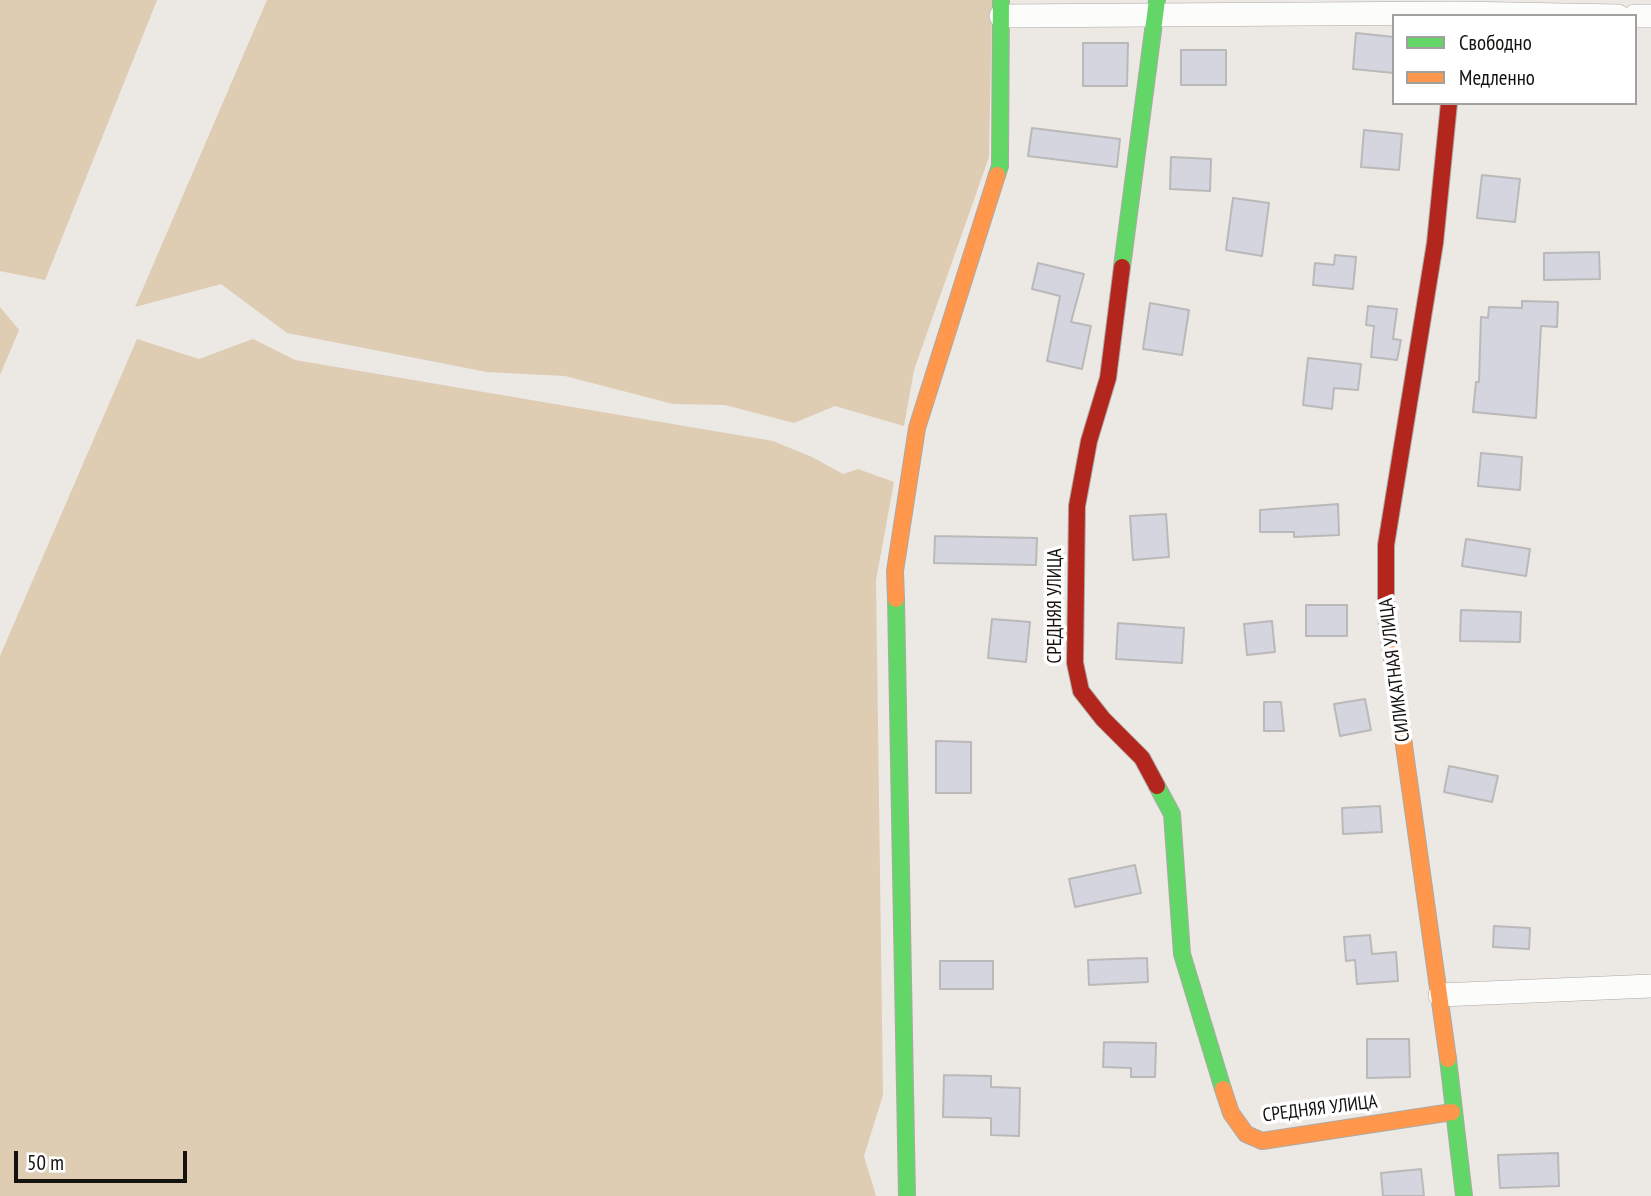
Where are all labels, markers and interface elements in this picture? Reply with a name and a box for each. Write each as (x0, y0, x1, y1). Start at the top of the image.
legend (1392, 14, 1637, 105)
text: Свободно (1459, 29, 1532, 56)
text: Медленно (1459, 64, 1535, 91)
street label: СРЕДНЯЯ УЛИЦА (1045, 548, 1067, 664)
street label: СИЛИКАТНАЯ УЛИЦА (1375, 597, 1415, 743)
street label: СРЕДНЯЯ УЛИЦА (1261, 1091, 1379, 1127)
scale bar (18, 1136, 191, 1180)
text: 50 m (27, 1149, 64, 1176)

